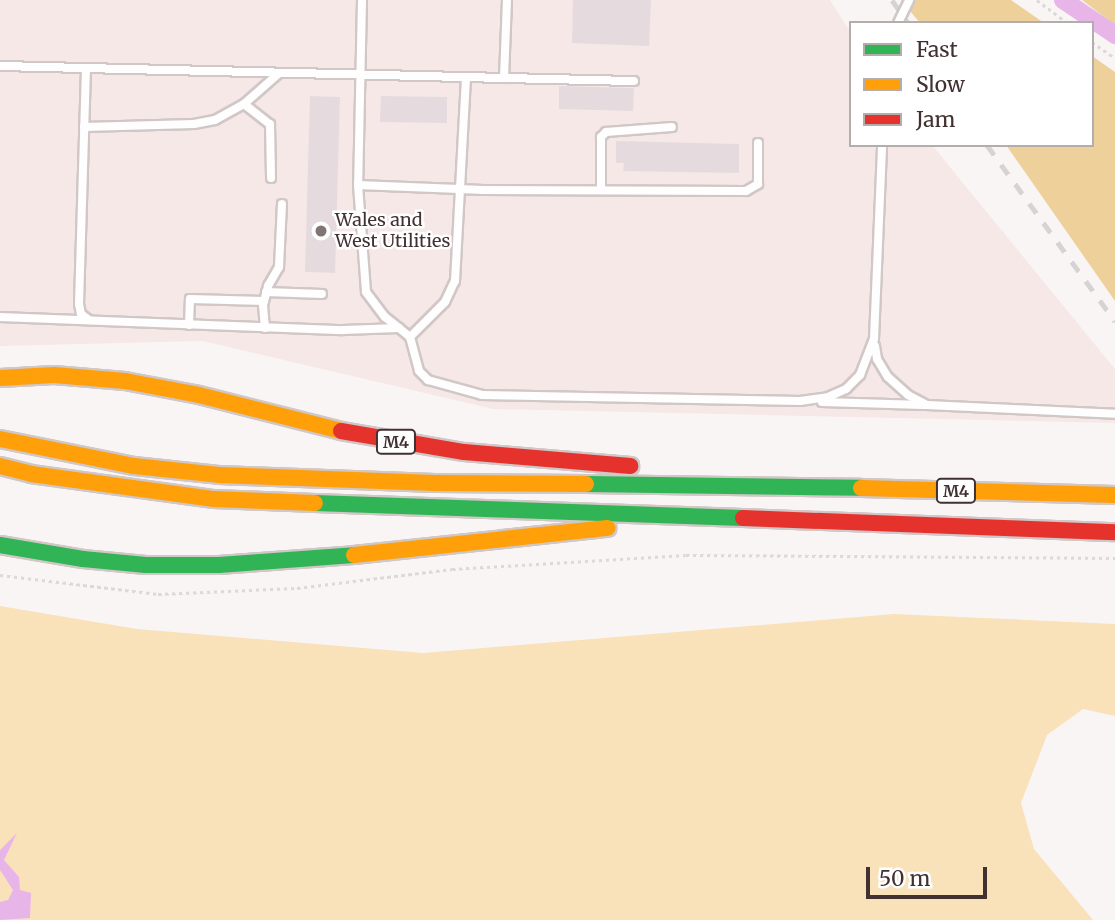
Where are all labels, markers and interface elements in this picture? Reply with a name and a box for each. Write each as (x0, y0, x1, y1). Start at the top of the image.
legend (849, 21, 1094, 147)
text: Fast (916, 36, 958, 63)
text: Slow (916, 71, 965, 98)
text: Jam (916, 106, 955, 133)
place label: Wales and West Utilities (335, 210, 450, 252)
marker: Wales and West Utilities (313, 223, 329, 239)
road number: M4 (375, 430, 417, 454)
road number: M4 (935, 478, 977, 504)
scale bar (870, 853, 991, 897)
text: 50 m (879, 865, 930, 892)

